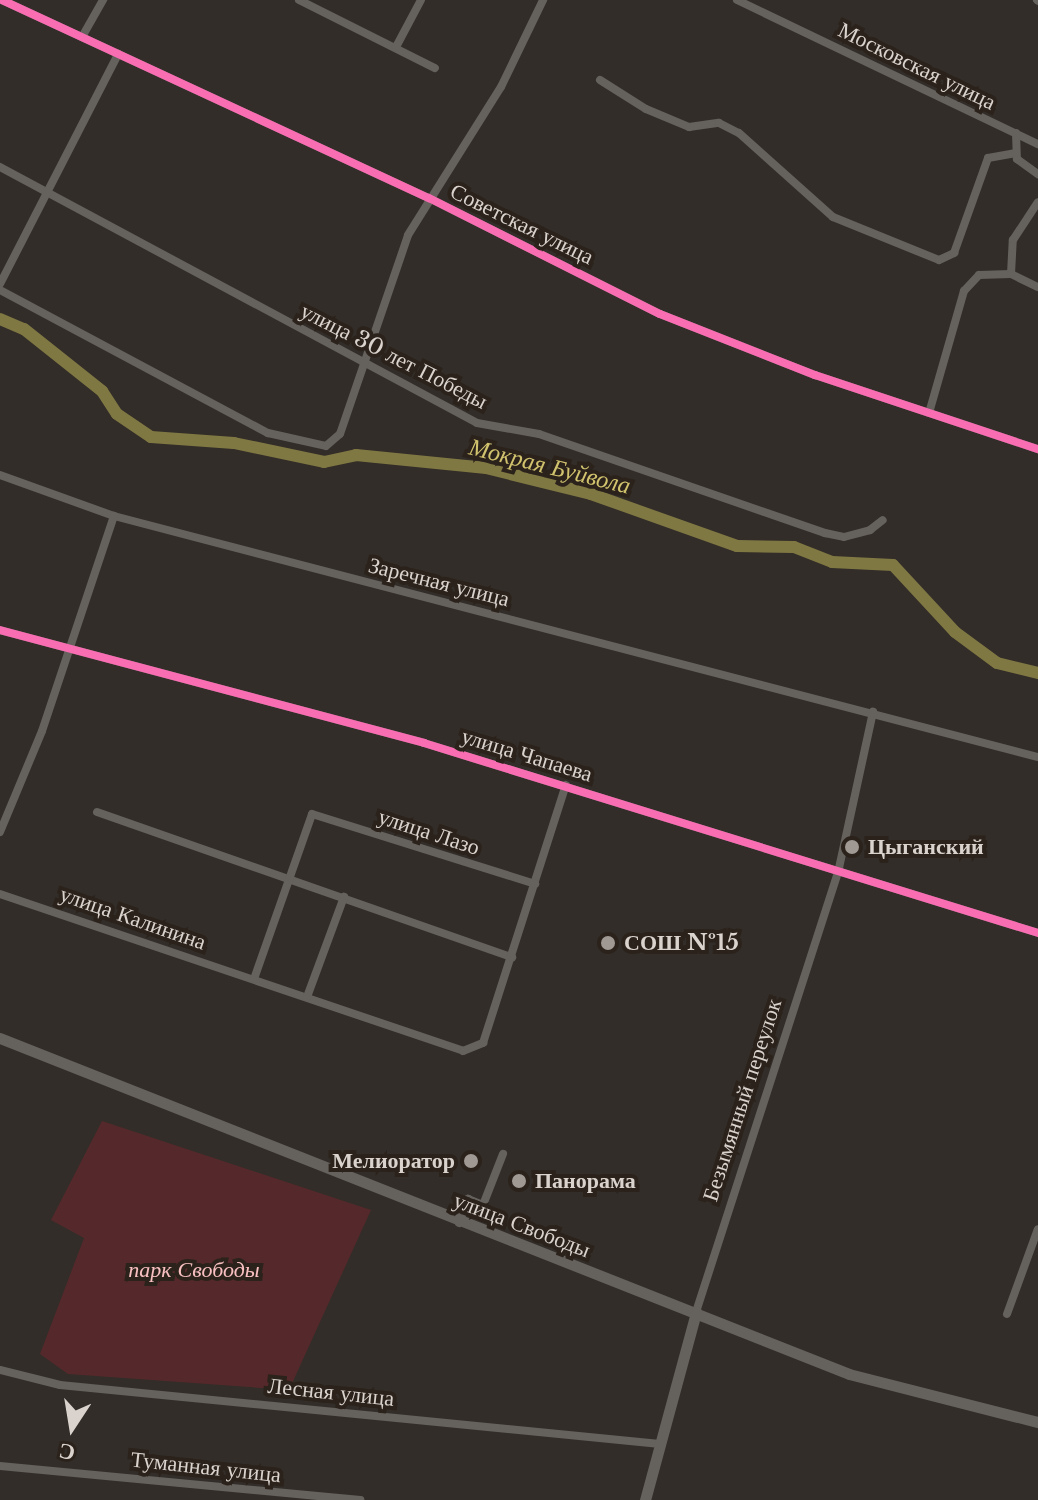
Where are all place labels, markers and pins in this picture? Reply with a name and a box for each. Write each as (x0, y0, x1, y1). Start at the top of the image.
place label: Цыганский (868, 834, 984, 860)
marker: Цыганский (843, 838, 861, 856)
place label: СОШ №15 (624, 930, 739, 956)
marker: СОШ №15 (599, 934, 617, 952)
place label: Мелиоратор (332, 1148, 455, 1174)
marker: Мелиоратор (462, 1152, 480, 1170)
place label: Панорама (535, 1168, 636, 1194)
marker: Панорама (510, 1172, 528, 1190)

